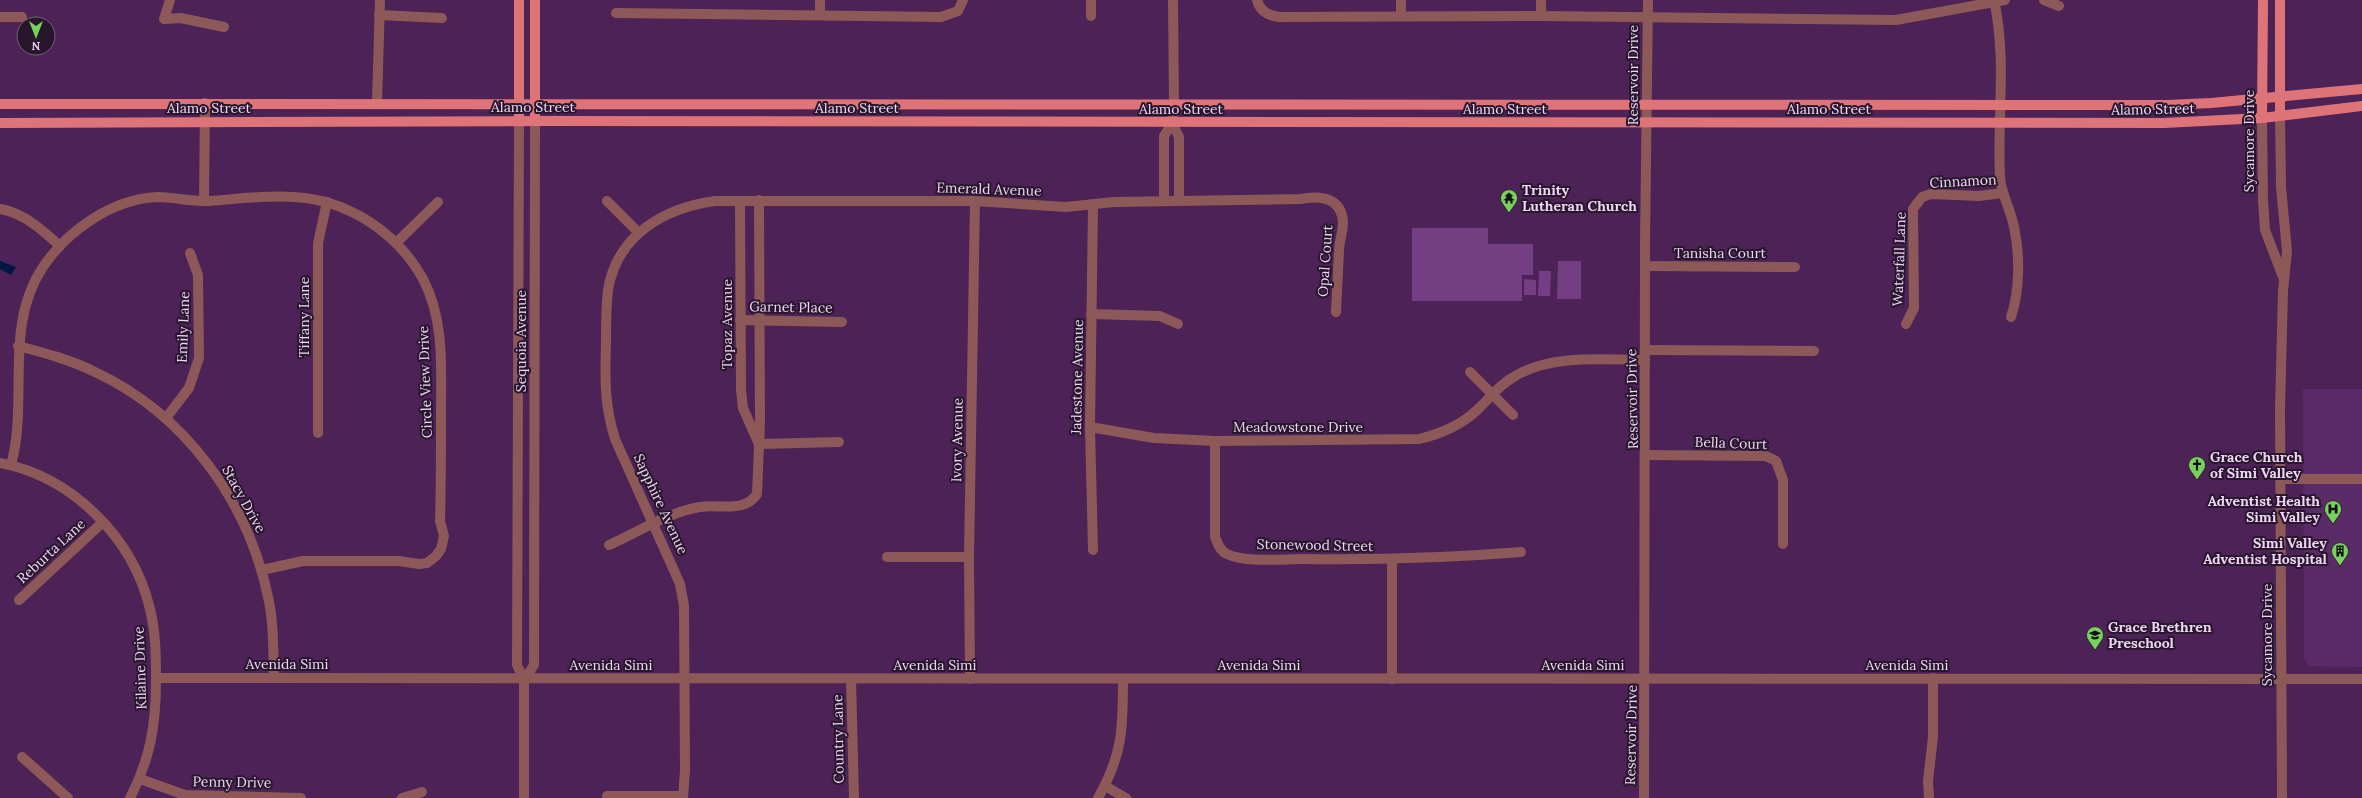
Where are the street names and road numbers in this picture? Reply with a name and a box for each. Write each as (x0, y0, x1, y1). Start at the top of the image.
street label: Reservoir Drive (1624, 24, 1642, 125)
street label: Sycamore Drive (2240, 89, 2258, 192)
street label: Alamo Street (490, 98, 576, 116)
street label: Alamo Street (166, 99, 252, 117)
street label: Alamo Street (814, 99, 900, 117)
street label: Alamo Street (2110, 99, 2196, 119)
street label: Alamo Street (1138, 100, 1224, 118)
street label: Alamo Street (1462, 100, 1548, 118)
street label: Alamo Street (1786, 100, 1872, 118)
street label: Cinnamon (1929, 170, 1997, 192)
street label: Emerald Avenue (936, 178, 1042, 200)
street label: Waterfall Lane (1888, 211, 1910, 307)
street label: Opal Court (1314, 224, 1337, 298)
street label: Tanisha Court (1674, 244, 1767, 262)
street label: Tiffany Lane (295, 276, 313, 357)
street label: Topaz Avenue (718, 278, 736, 369)
street label: Sequoia Avenue (512, 289, 530, 392)
street label: Emily Lane (173, 290, 193, 363)
street label: Garnet Place (749, 297, 833, 317)
street label: Jadestone Avenue (1067, 319, 1087, 436)
street label: Circle View Drive (414, 325, 436, 439)
street label: Reservoir Drive (1622, 348, 1642, 449)
street label: Ivory Avenue (947, 397, 967, 482)
street label: Meadowstone Drive (1233, 418, 1363, 436)
street label: Bella Court (1694, 433, 1768, 453)
street label: Sapphire Avenue (630, 451, 692, 558)
street label: Stacy Drive (218, 462, 270, 536)
street label: Reburta Lane (13, 514, 89, 587)
street label: Stonewood Street (1257, 535, 1374, 555)
street label: Sycamore Drive (2258, 583, 2276, 686)
street label: Kilaine Drive (130, 626, 150, 710)
street label: Avenida Simi (244, 655, 329, 673)
street label: Avenida Simi (568, 656, 653, 674)
street label: Avenida Simi (892, 656, 977, 674)
street label: Avenida Simi (1216, 656, 1301, 674)
street label: Avenida Simi (1540, 656, 1625, 674)
street label: Avenida Simi (1864, 656, 1949, 674)
street label: Reservoir Drive (1621, 684, 1641, 785)
street label: Country Lane (828, 694, 848, 784)
street label: Penny Drive (192, 772, 272, 792)

